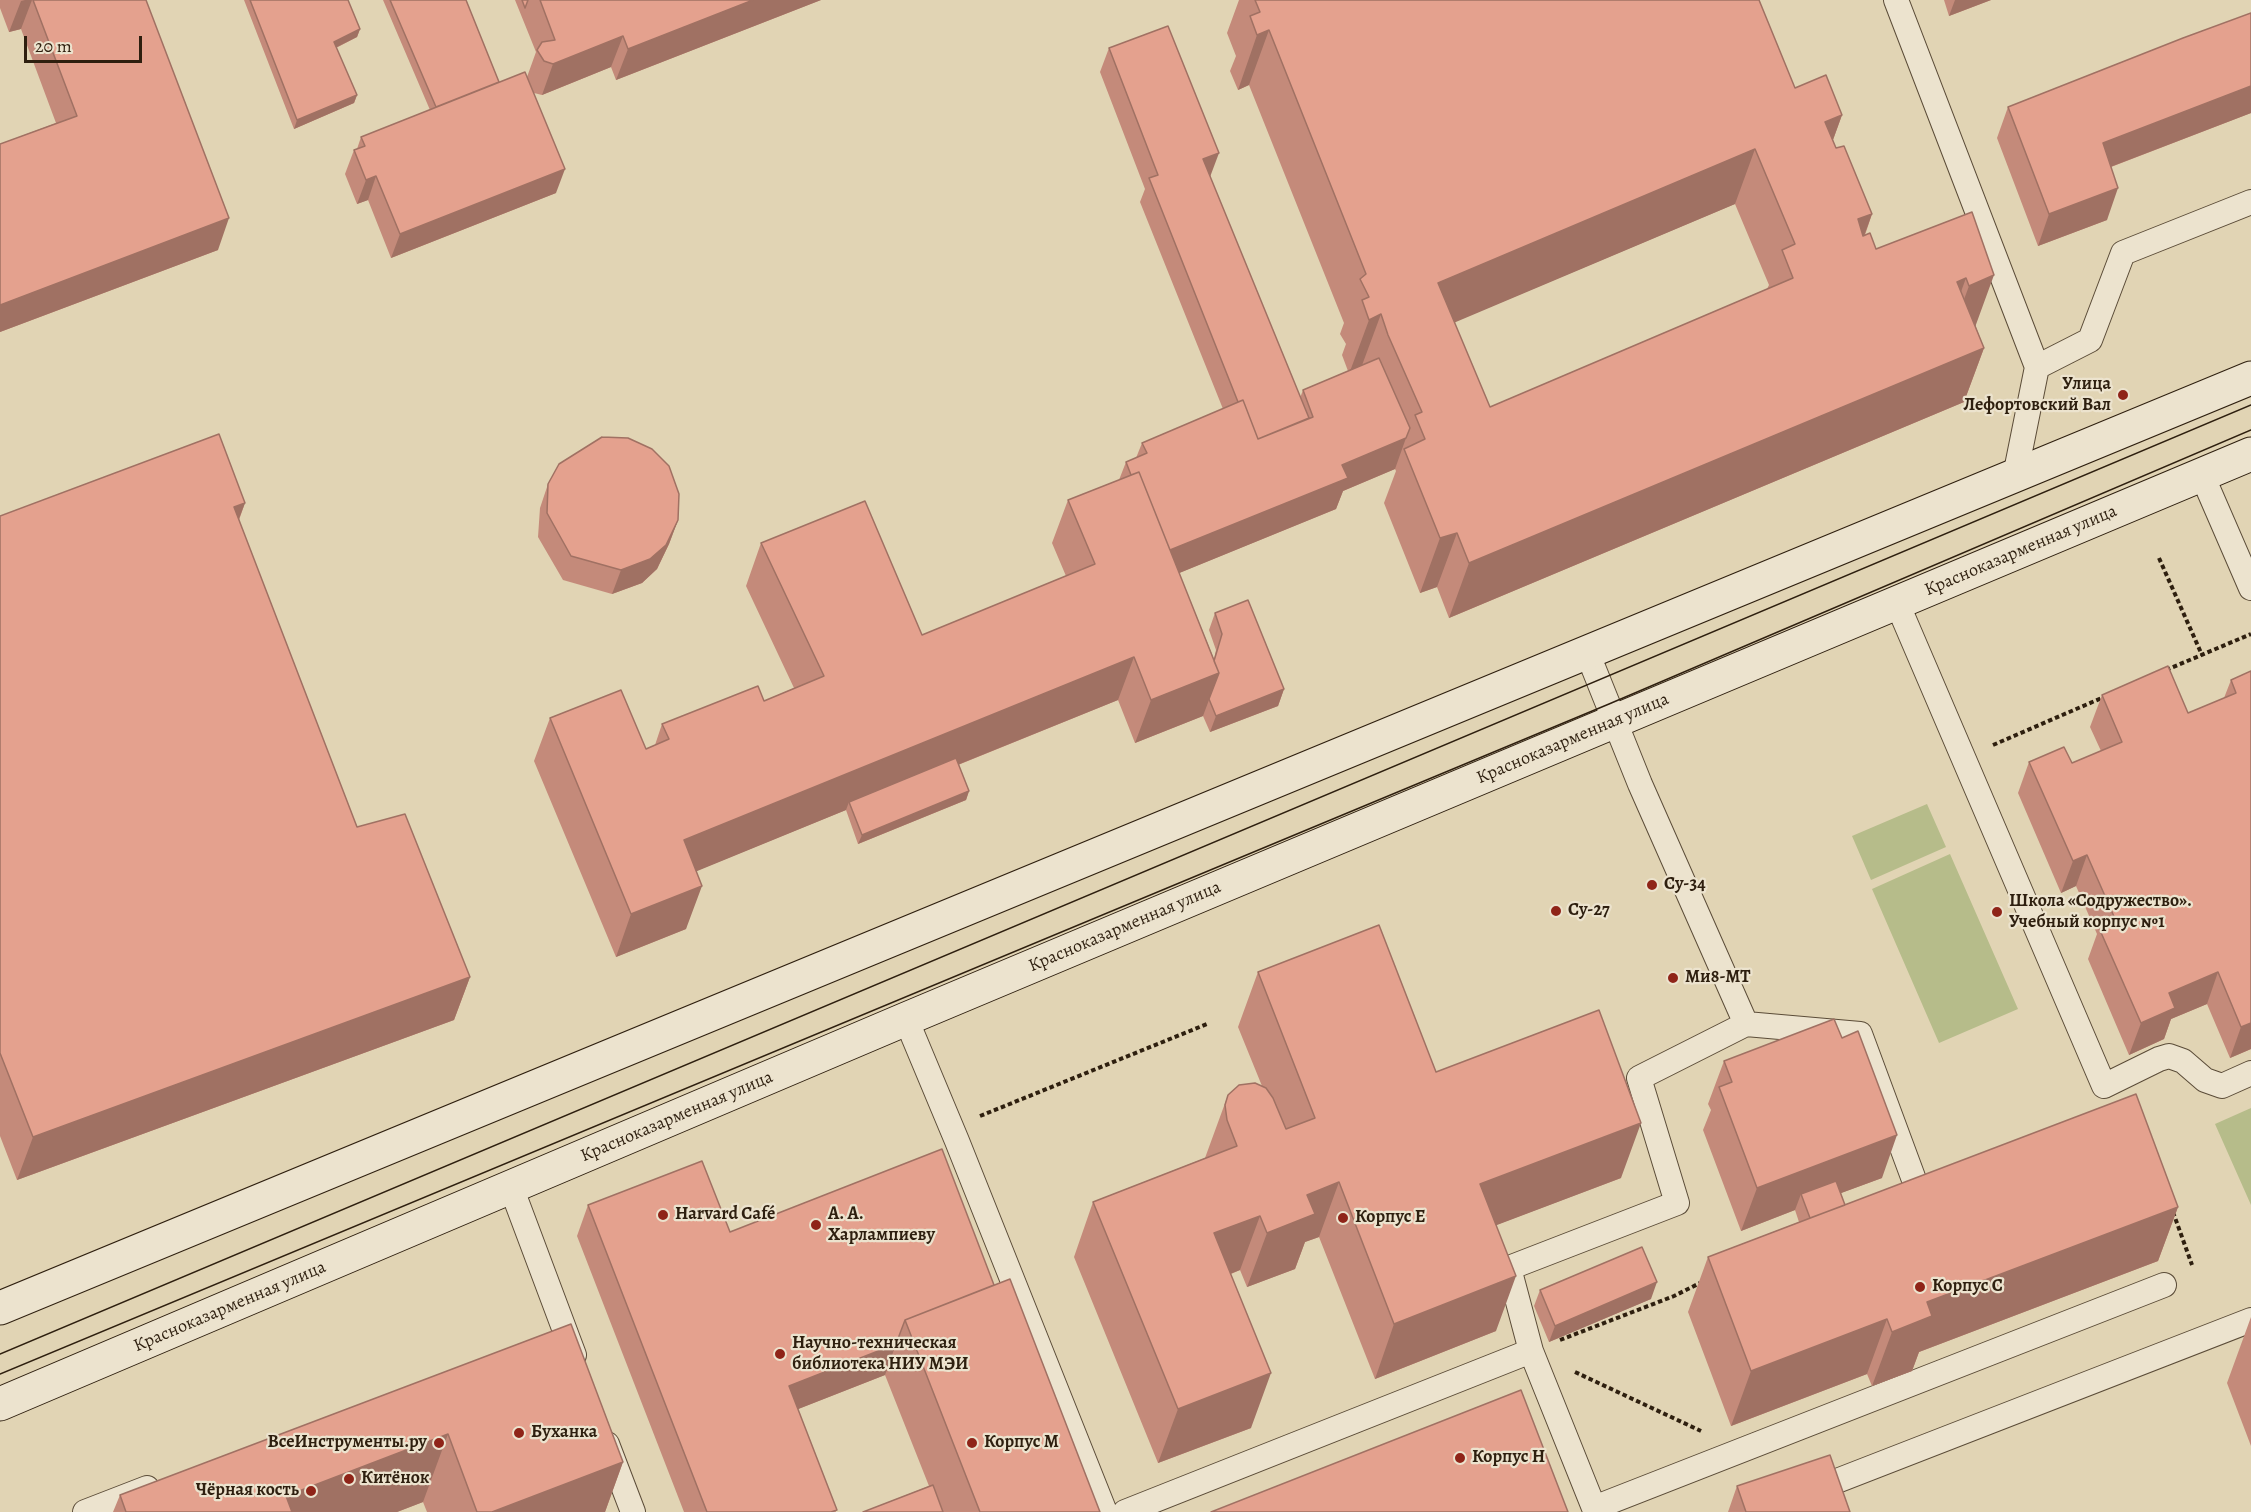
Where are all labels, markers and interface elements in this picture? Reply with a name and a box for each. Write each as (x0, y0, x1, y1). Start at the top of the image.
scale bar (27, 24, 146, 62)
text: 20 m (35, 34, 72, 58)
place label: Улица Лефортовский Вал (1963, 374, 2111, 416)
marker: Улица Лефортовский Вал (2116, 388, 2130, 402)
street label: Красноказарменная улица (1922, 501, 2120, 601)
street label: Красноказарменная улица (1474, 689, 1672, 789)
place label: Су-34 (1664, 874, 1706, 896)
street label: Красноказарменная улица (1026, 877, 1224, 977)
marker: Су-34 (1645, 878, 1659, 892)
place label: Школа «Содружество». Учебный корпус №1 (2009, 891, 2192, 934)
place label: Су-27 (1568, 900, 1610, 922)
marker: Су-27 (1549, 904, 1563, 918)
marker: Школа «Содружество». Учебный корпус №1 (1990, 905, 2004, 919)
place label: Ми8-МТ (1685, 967, 1750, 989)
marker: Ми8-МТ (1666, 971, 1680, 985)
street label: Красноказарменная улица (578, 1067, 776, 1167)
place label: Harvard Café (675, 1204, 775, 1226)
place label: А. А. Харлампиеву (828, 1204, 935, 1246)
place label: Корпус Е (1355, 1207, 1426, 1229)
marker: Harvard Café (656, 1208, 670, 1222)
marker: Корпус Е (1336, 1211, 1350, 1225)
marker: А. А. Харлампиеву (809, 1218, 823, 1232)
street label: Красноказарменная улица (131, 1257, 329, 1357)
place label: Корпус С (1932, 1276, 2003, 1298)
marker: Корпус С (1913, 1280, 1927, 1294)
place label: Научно-техническая библиотека НИУ МЭИ (792, 1333, 969, 1376)
marker: Научно-техническая библиотека НИУ МЭИ (773, 1347, 787, 1361)
place label: Буханка (531, 1422, 597, 1444)
marker: Буханка (512, 1426, 526, 1440)
place label: ВсеИнструменты.ру (268, 1432, 427, 1454)
place label: Корпус М (984, 1432, 1059, 1454)
marker: ВсеИнструменты.ру (432, 1436, 446, 1450)
marker: Корпус М (965, 1436, 979, 1450)
place label: Корпус Н (1472, 1447, 1545, 1469)
marker: Корпус Н (1453, 1451, 1467, 1465)
place label: Китёнок (361, 1468, 430, 1490)
marker: Китёнок (342, 1472, 356, 1486)
place label: Чёрная кость (196, 1480, 299, 1502)
marker: Чёрная кость (304, 1484, 318, 1498)

